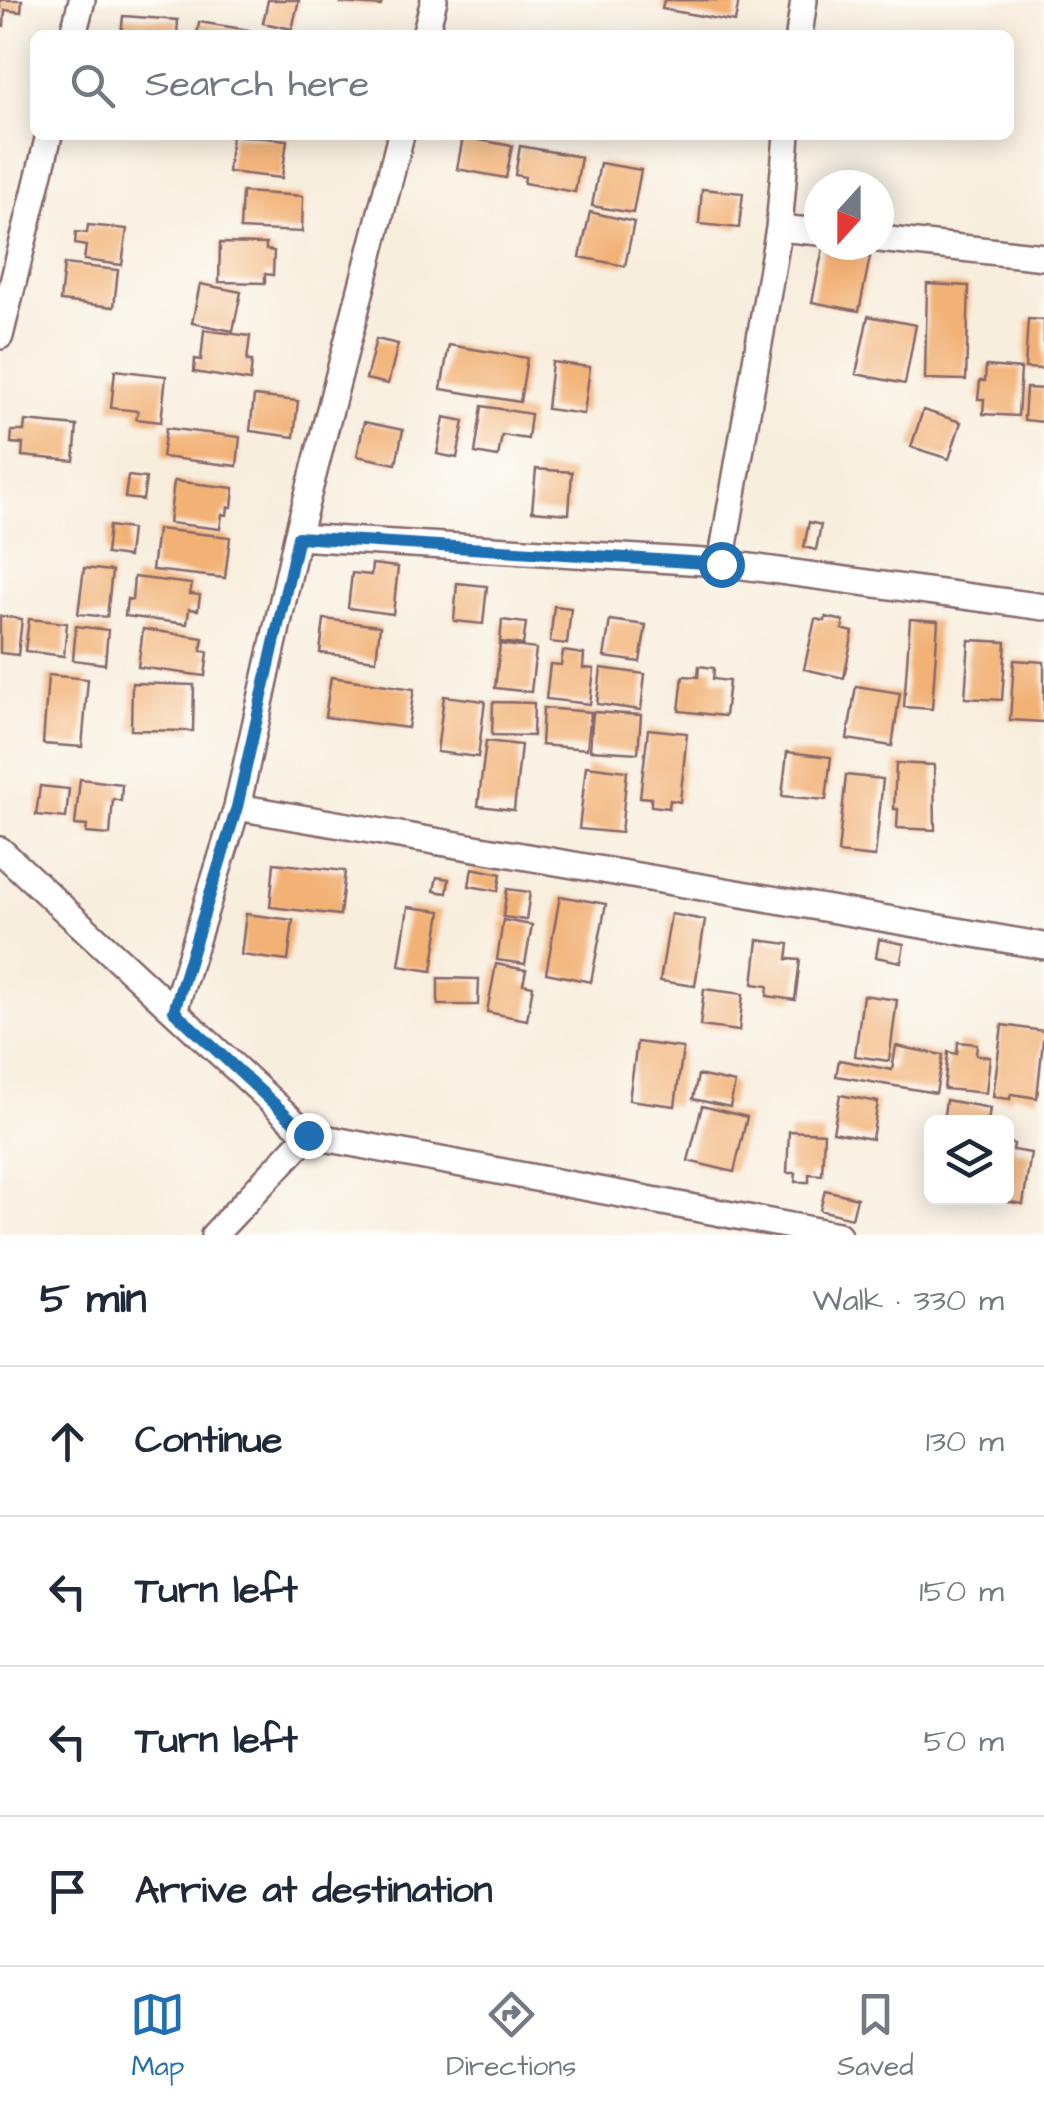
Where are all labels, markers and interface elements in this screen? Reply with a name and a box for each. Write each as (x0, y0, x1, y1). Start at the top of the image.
search box (30, 30, 1014, 140)
icon: search (65, 58, 120, 113)
text: Search here (145, 59, 369, 111)
north arrow (804, 170, 894, 260)
route start (699, 542, 745, 588)
route end (286, 1113, 332, 1159)
map controls (924, 1115, 1014, 1205)
button: layers (924, 1115, 1014, 1205)
text: 5 min (40, 1271, 147, 1329)
text: Walk · 330 m (812, 1278, 1004, 1323)
icon: ahead (40, 1414, 95, 1469)
text: Continue (135, 1415, 282, 1467)
text: 130 m (926, 1419, 1004, 1464)
icon: left (40, 1564, 95, 1619)
text: Turn left (135, 1565, 298, 1617)
text: 150 m (919, 1569, 1004, 1614)
icon: left (40, 1714, 95, 1769)
text: Turn left (135, 1715, 298, 1767)
text: 50 m (923, 1719, 1004, 1764)
icon: arrive (40, 1864, 95, 1919)
text: Arrive at destination (135, 1865, 492, 1917)
tab: Map (130, 1987, 185, 2086)
tab: Directions (446, 1987, 576, 2086)
tab: Saved (837, 1987, 914, 2086)

